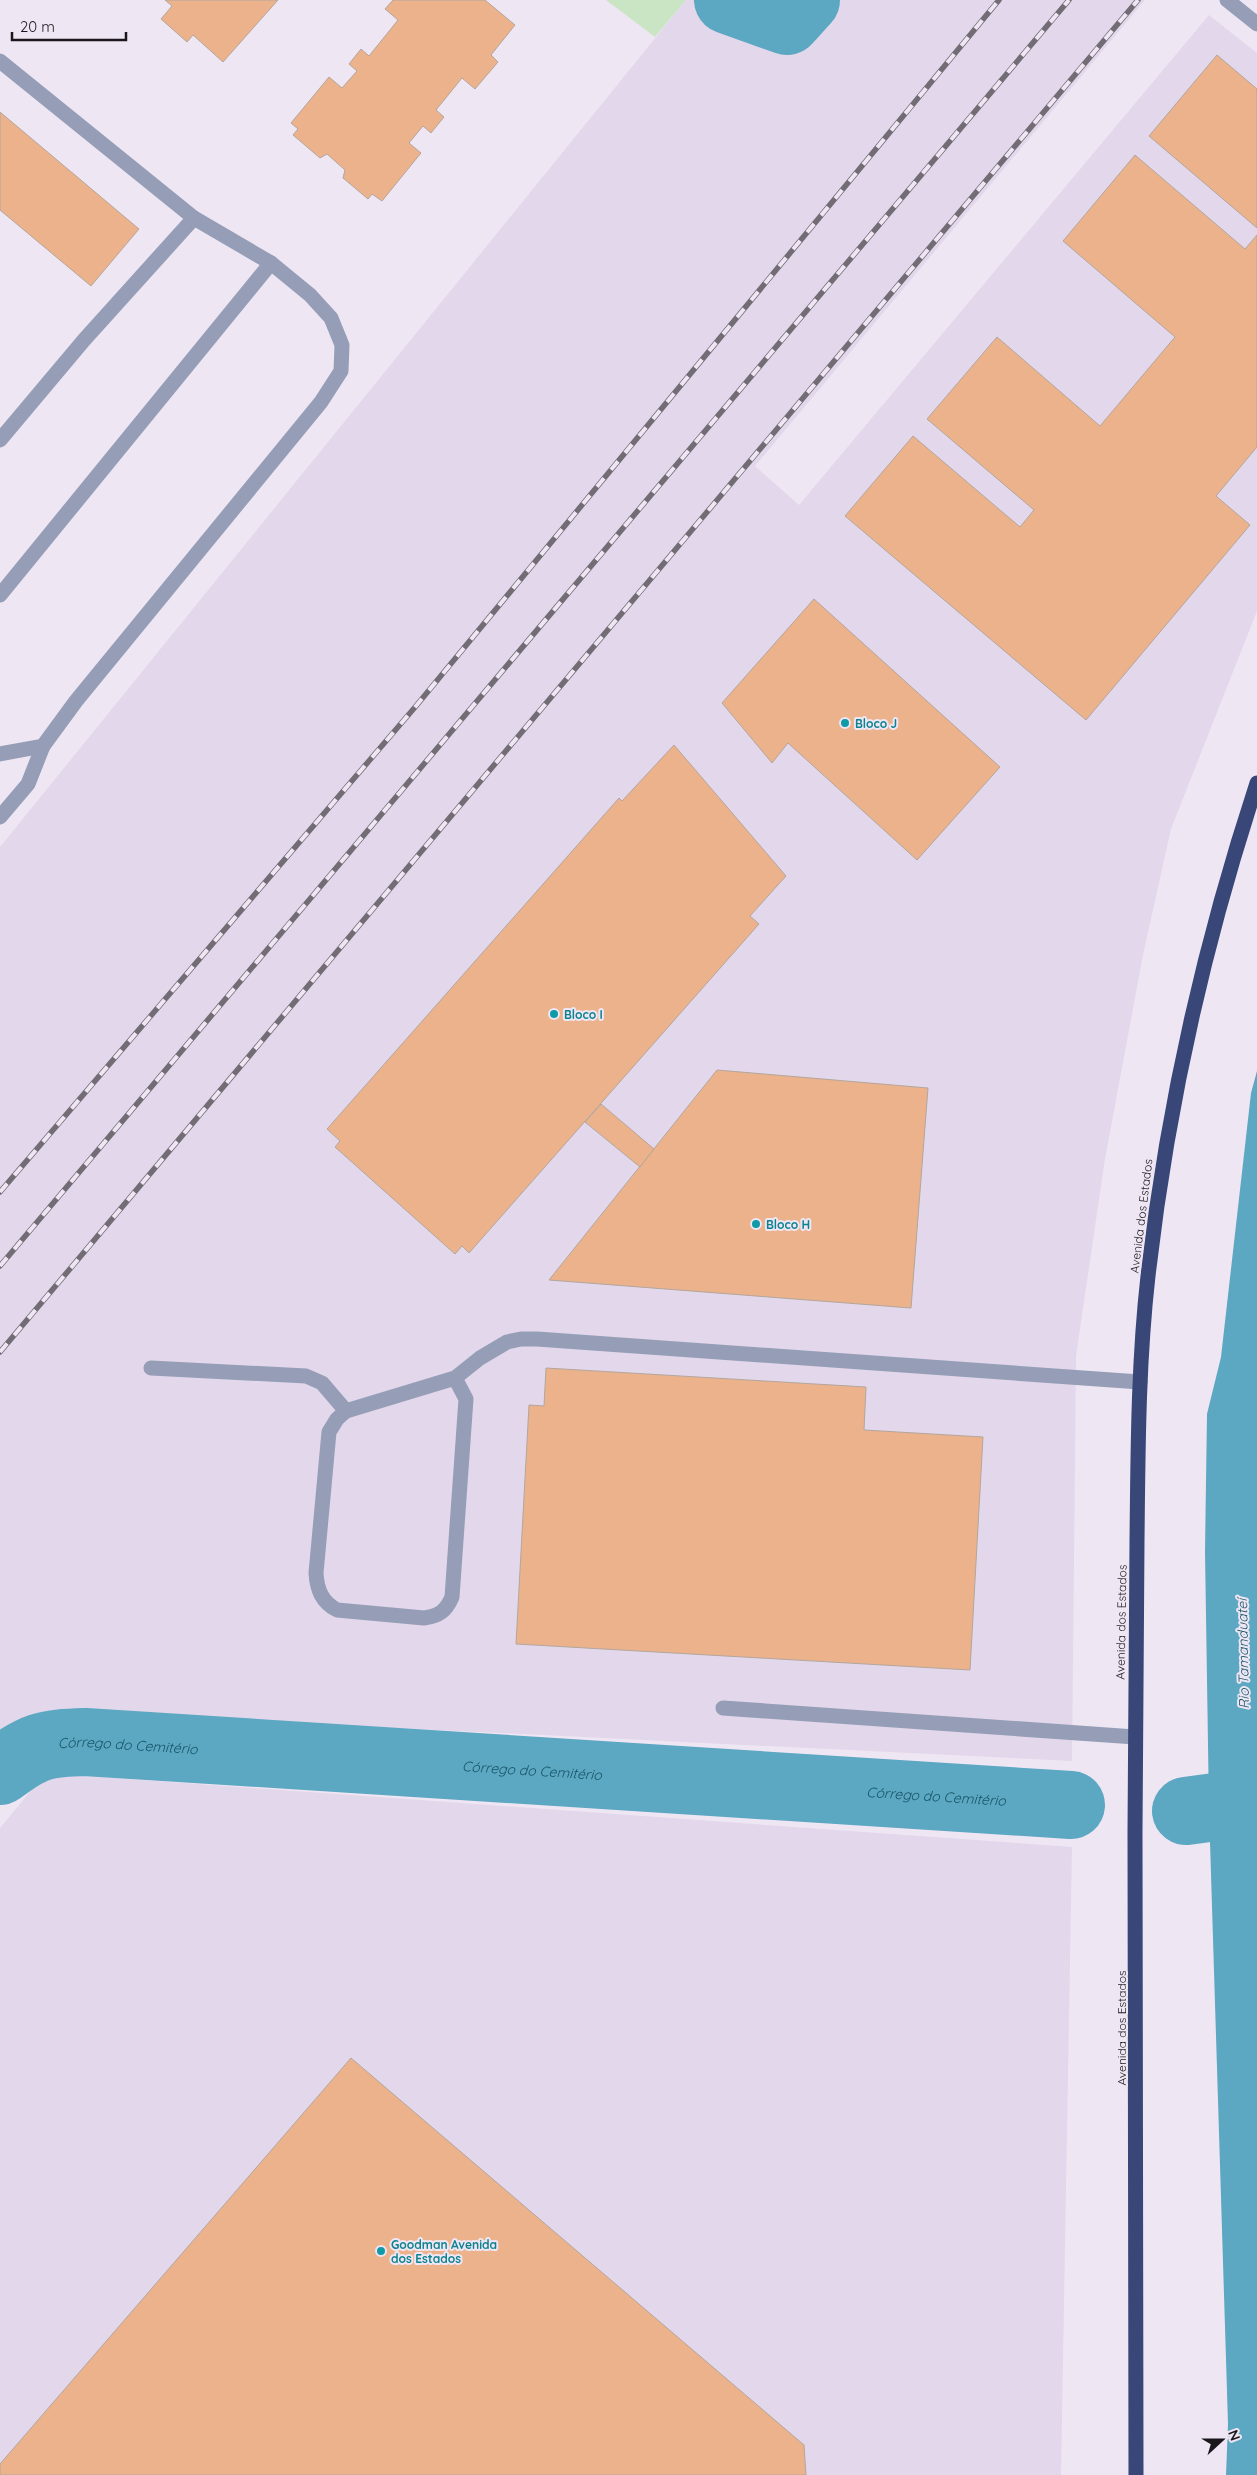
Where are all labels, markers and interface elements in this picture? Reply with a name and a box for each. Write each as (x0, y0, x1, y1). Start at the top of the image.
scale bar (12, 10, 126, 42)
text: 20 m (20, 17, 55, 36)
place label: Bloco J (855, 716, 897, 731)
marker: Bloco J (839, 717, 851, 729)
place label: Bloco I (564, 1007, 603, 1022)
marker: Bloco I (548, 1008, 560, 1020)
street label: Avenida dos Estados (1127, 1158, 1156, 1274)
place label: Bloco H (766, 1217, 810, 1232)
marker: Bloco H (750, 1218, 762, 1230)
street label: Avenida dos Estados (1112, 1564, 1130, 1680)
water label: Rio Tamanduateí (1233, 1596, 1253, 1709)
water label: Córrego do Cemitério (57, 1733, 199, 1758)
water label: Córrego do Cemitério (462, 1757, 603, 1784)
water label: Córrego do Cemitério (866, 1783, 1007, 1810)
street label: Avenida dos Estados (1114, 1970, 1129, 2086)
place label: Goodman Avenida dos Estados (391, 2237, 497, 2266)
marker: Goodman Avenida dos Estados (375, 2245, 387, 2257)
north arrow (1197, 2415, 1247, 2465)
text: N (1224, 2427, 1244, 2443)

